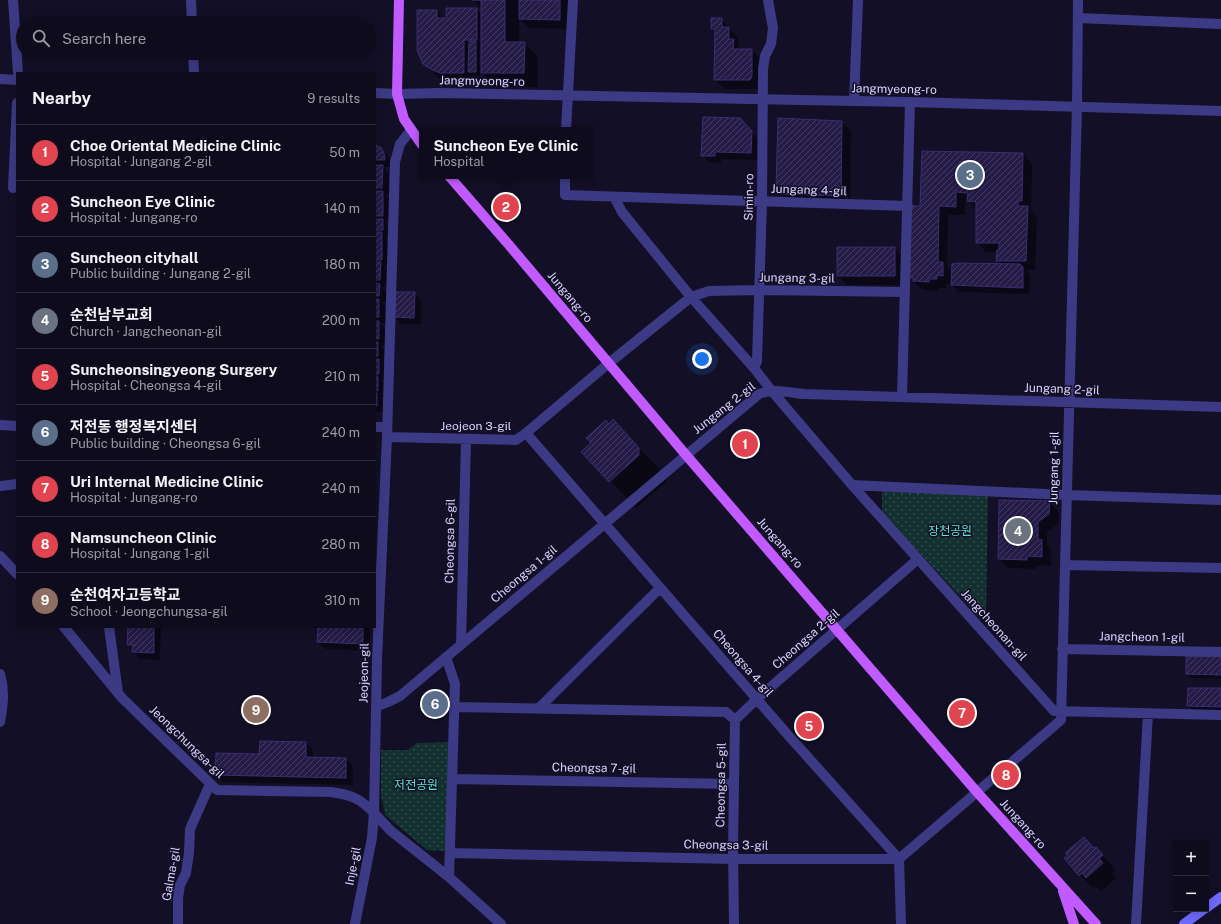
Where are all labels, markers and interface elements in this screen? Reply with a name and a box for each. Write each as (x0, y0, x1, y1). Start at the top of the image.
search box (16, 16, 376, 60)
icon: search (30, 27, 52, 49)
text: Search here (62, 30, 146, 47)
street label: Jangmyeong-ro (439, 73, 525, 89)
street label: Jangmyeong-ro (851, 81, 937, 97)
text: Nearby (32, 88, 91, 108)
text: 9 results (307, 91, 360, 106)
popup (419, 127, 593, 179)
text: Choe Oriental Medicine Clinic (70, 137, 281, 154)
text: Suncheon Eye Clinic (433, 137, 579, 154)
text: 1 (42, 145, 48, 160)
text: 50 m (329, 145, 360, 160)
text: Hospital · Jungang 2-gil (70, 154, 212, 169)
text: Hospital (433, 154, 484, 169)
pin: 3 (957, 160, 983, 190)
street label: Simin-ro (742, 173, 756, 221)
street label: Jungang 4-gil (771, 182, 848, 198)
pin: 2 (493, 192, 519, 222)
text: Suncheon Eye Clinic (70, 193, 215, 210)
text: 2 (41, 201, 49, 216)
text: 140 m (324, 201, 360, 216)
text: Hospital · Jungang-ro (70, 210, 198, 225)
text: Suncheon cityhall (70, 249, 199, 266)
text: 3 (41, 257, 49, 272)
text: 180 m (324, 257, 360, 272)
text: Public building · Jungang 2-gil (70, 266, 251, 281)
street label: Jungang-ro (545, 269, 596, 326)
street label: Jungang 3-gil (759, 270, 836, 286)
text: 순천남부교회 (70, 306, 153, 323)
text: 4 (41, 313, 49, 328)
text: 200 m (322, 313, 360, 328)
text: Church · Jangcheonan-gil (70, 324, 222, 339)
your location (692, 349, 712, 369)
text: Suncheonsingyeong Surgery (70, 361, 277, 378)
text: 5 (41, 369, 49, 384)
text: 210 m (325, 369, 360, 384)
text: Hospital · Cheongsa 4-gil (70, 378, 222, 393)
street label: Jungang 2-gil (690, 379, 758, 437)
street label: Jungang 2-gil (1024, 381, 1100, 397)
text: 저전동 행정복지센터 (70, 418, 198, 435)
street label: Jeojeon 3-gil (440, 419, 512, 433)
text: 6 (41, 425, 49, 440)
text: 240 m (322, 425, 360, 440)
pin: 1 (732, 429, 758, 459)
street label: Jungang 1-gil (1046, 431, 1062, 505)
text: Public building · Cheongsa 6-gil (70, 436, 261, 451)
text: Uri Internal Medicine Clinic (70, 473, 263, 490)
text: 7 (41, 481, 49, 496)
text: 240 m (322, 481, 360, 496)
text: Hospital · Jungang-ro (70, 490, 198, 505)
street label: Cheongsa 6-gil (442, 498, 458, 583)
street label: Jungang-ro (754, 515, 806, 571)
pin: 4 (1005, 516, 1031, 546)
park label: 장천공원 (928, 524, 972, 538)
text: Namsuncheon Clinic (70, 529, 217, 546)
text: 8 (41, 537, 49, 552)
text: 280 m (322, 537, 360, 552)
street label: Cheongsa 1-gil (488, 542, 560, 606)
text: Hospital · Jungang 1-gil (70, 546, 210, 561)
text: 순천여자고등학교 (70, 586, 180, 603)
street label: Jangcheonan-gil (958, 586, 1030, 664)
text: 9 (41, 593, 49, 608)
text: 310 m (324, 593, 360, 608)
text: School · Jeongchungsa-gil (70, 604, 228, 619)
street label: Cheongsa 2-gil (770, 606, 843, 672)
street label: Cheongsa 4-gil (710, 626, 776, 700)
street label: Jangcheon 1-gil (1099, 629, 1185, 645)
street label: Jeojeon-gil (356, 642, 372, 703)
pin: 6 (422, 689, 448, 719)
pin: 9 (243, 695, 269, 725)
pin: 7 (949, 698, 975, 728)
street label: Jeongchungsa-gil (147, 703, 228, 781)
pin: 5 (796, 711, 822, 741)
street label: Cheongsa 5-gil (713, 742, 729, 828)
street label: Cheongsa 7-gil (552, 760, 637, 776)
pin: 8 (993, 760, 1019, 790)
park label: 저전공원 (394, 778, 438, 792)
street label: Jungang-ro (997, 796, 1049, 852)
street label: Cheongsa 3-gil (683, 837, 769, 853)
map controls (1173, 840, 1209, 912)
button: + (1173, 840, 1209, 876)
street label: Inje-gil (342, 845, 364, 887)
street label: Galma-gil (159, 846, 183, 902)
button: − (1173, 876, 1209, 912)

